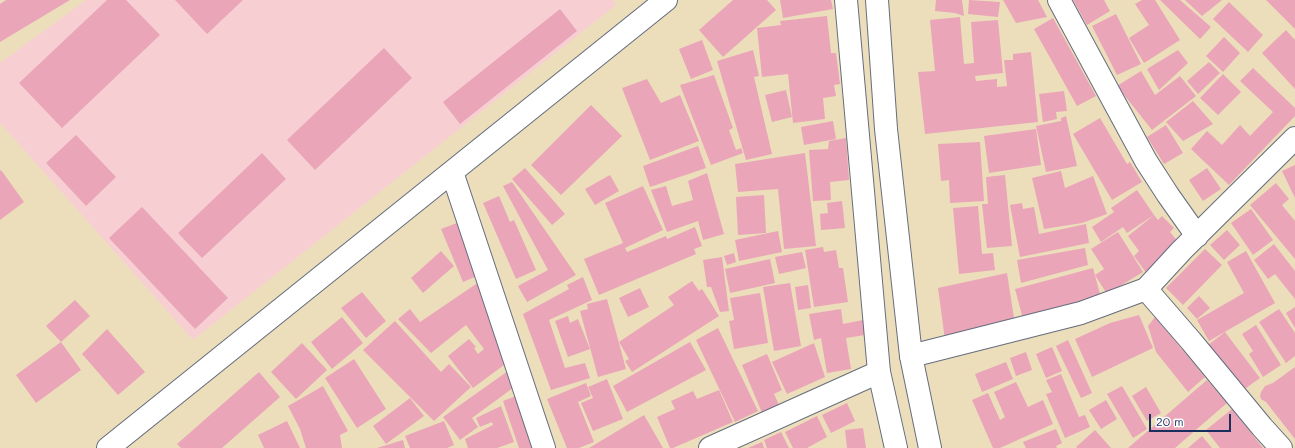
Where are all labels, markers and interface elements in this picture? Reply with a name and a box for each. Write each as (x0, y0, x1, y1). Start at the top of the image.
scale bar (1151, 406, 1233, 432)
text: 20 m (1156, 413, 1184, 429)

